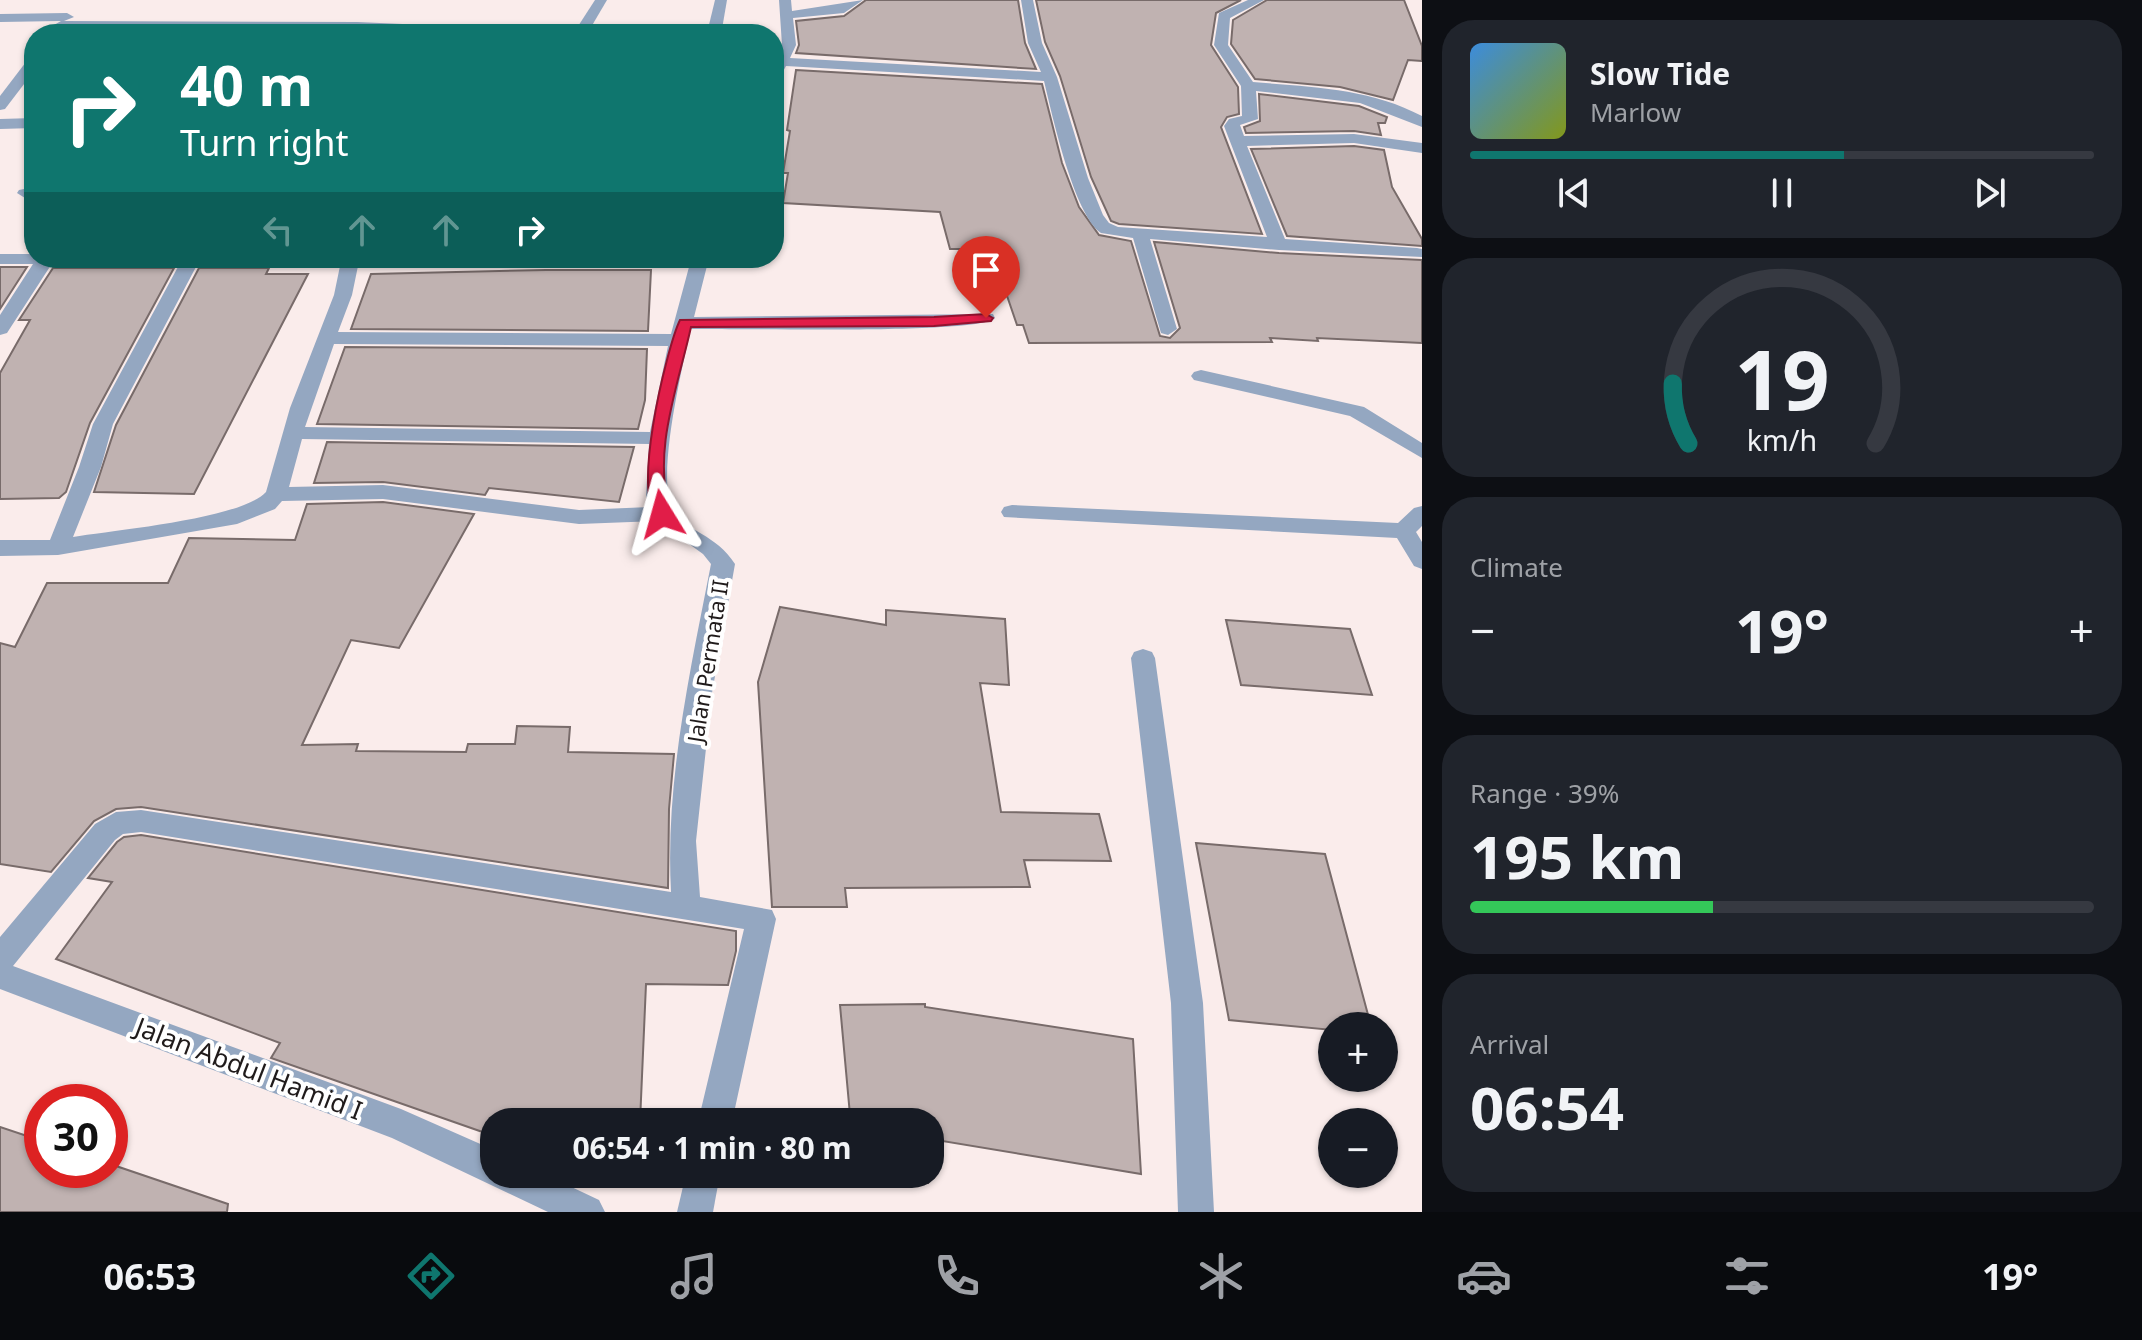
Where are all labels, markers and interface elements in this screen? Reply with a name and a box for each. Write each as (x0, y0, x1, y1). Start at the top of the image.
text: 40 m (180, 46, 313, 122)
text: Slow Tide (1590, 53, 1730, 94)
icon: right (48, 56, 152, 160)
text: Marlow (1590, 94, 1681, 130)
text: Turn right (180, 118, 348, 167)
icon: previous (1552, 171, 1596, 215)
icon: pause (1760, 171, 1804, 215)
icon: next (1968, 171, 2012, 215)
icon: left (256, 208, 300, 252)
icon: ahead (340, 208, 384, 252)
icon: ahead (424, 208, 468, 252)
icon: right (508, 208, 552, 252)
pin (952, 236, 1020, 318)
icon: arrive (964, 248, 1008, 292)
text: 19 (1734, 320, 1830, 433)
text: km/h (1747, 420, 1817, 459)
position arrow (620, 472, 704, 556)
text: Climate (1470, 549, 1563, 585)
street label: Jalan Permata II (679, 578, 735, 746)
text: 19° (1735, 589, 1829, 671)
text: − (1470, 600, 1495, 660)
text: + (2069, 600, 2094, 660)
text: Range · 39% (1470, 775, 1619, 811)
text: 195 km (1470, 815, 1684, 897)
street label: Jalan Abdul Hamid I (128, 1007, 368, 1128)
map controls (1318, 1012, 1398, 1188)
button: + (1318, 1012, 1398, 1092)
text: Arrival (1470, 1026, 1549, 1062)
text: 06:54 (1470, 1066, 1624, 1148)
speed limit sign: 30 (24, 1084, 128, 1188)
button: − (1318, 1108, 1398, 1188)
text: 06:54 · 1 min · 80 m (572, 1127, 852, 1168)
icon: directions (403, 1248, 459, 1304)
icon: music (666, 1248, 722, 1304)
icon: phone (929, 1248, 985, 1304)
icon: climate (1193, 1248, 1249, 1304)
icon: car (1456, 1248, 1512, 1304)
icon: filters (1719, 1248, 1775, 1304)
text: 06:53 (104, 1252, 196, 1301)
text: 19° (1982, 1252, 2038, 1301)

